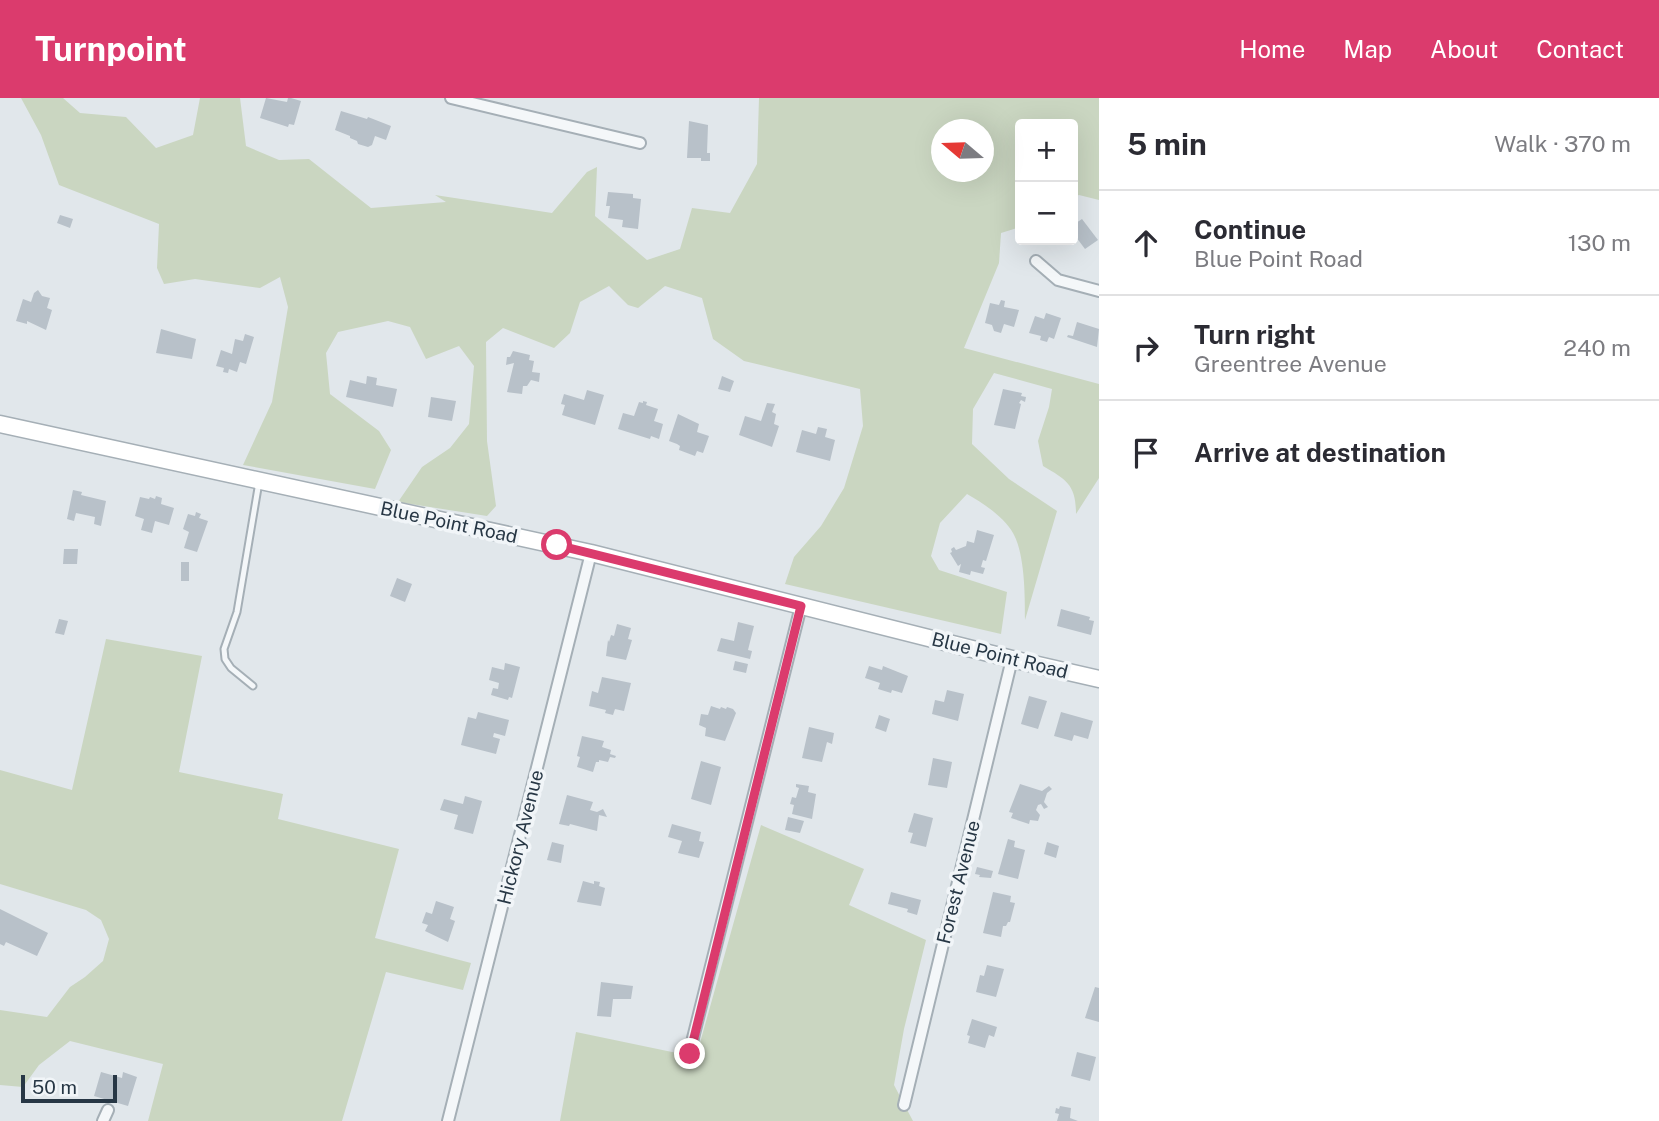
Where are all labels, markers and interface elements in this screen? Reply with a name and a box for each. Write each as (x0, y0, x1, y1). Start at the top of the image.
text: Turnpoint (35, 30, 187, 68)
text: Home (1239, 35, 1305, 63)
text: Map (1343, 35, 1392, 63)
text: About (1430, 35, 1498, 63)
text: Contact (1536, 35, 1624, 63)
north arrow (931, 119, 994, 182)
map controls (1015, 119, 1078, 245)
button: + (1015, 119, 1078, 182)
text: 5 min (1127, 126, 1207, 162)
text: Walk · 370 m (1494, 130, 1631, 157)
button: − (1015, 182, 1078, 245)
text: Continue (1194, 214, 1306, 245)
icon: ahead (1127, 224, 1165, 262)
text: 130 m (1568, 229, 1631, 256)
text: Blue Point Road (1194, 245, 1363, 272)
text: Turn right (1194, 319, 1316, 350)
icon: right (1127, 329, 1165, 367)
text: 240 m (1563, 334, 1631, 361)
text: Greentree Avenue (1194, 350, 1387, 377)
icon: arrive (1127, 434, 1165, 472)
text: Arrive at destination (1194, 437, 1446, 468)
street label: Blue Point Road (378, 497, 520, 547)
route start (541, 529, 572, 560)
street label: Blue Point Road (930, 627, 1070, 683)
street label: Hickory Avenue (493, 767, 547, 907)
street label: Forest Avenue (932, 818, 984, 946)
route end (674, 1038, 705, 1069)
scale bar (21, 1072, 117, 1104)
text: 50 m (32, 1076, 77, 1098)

